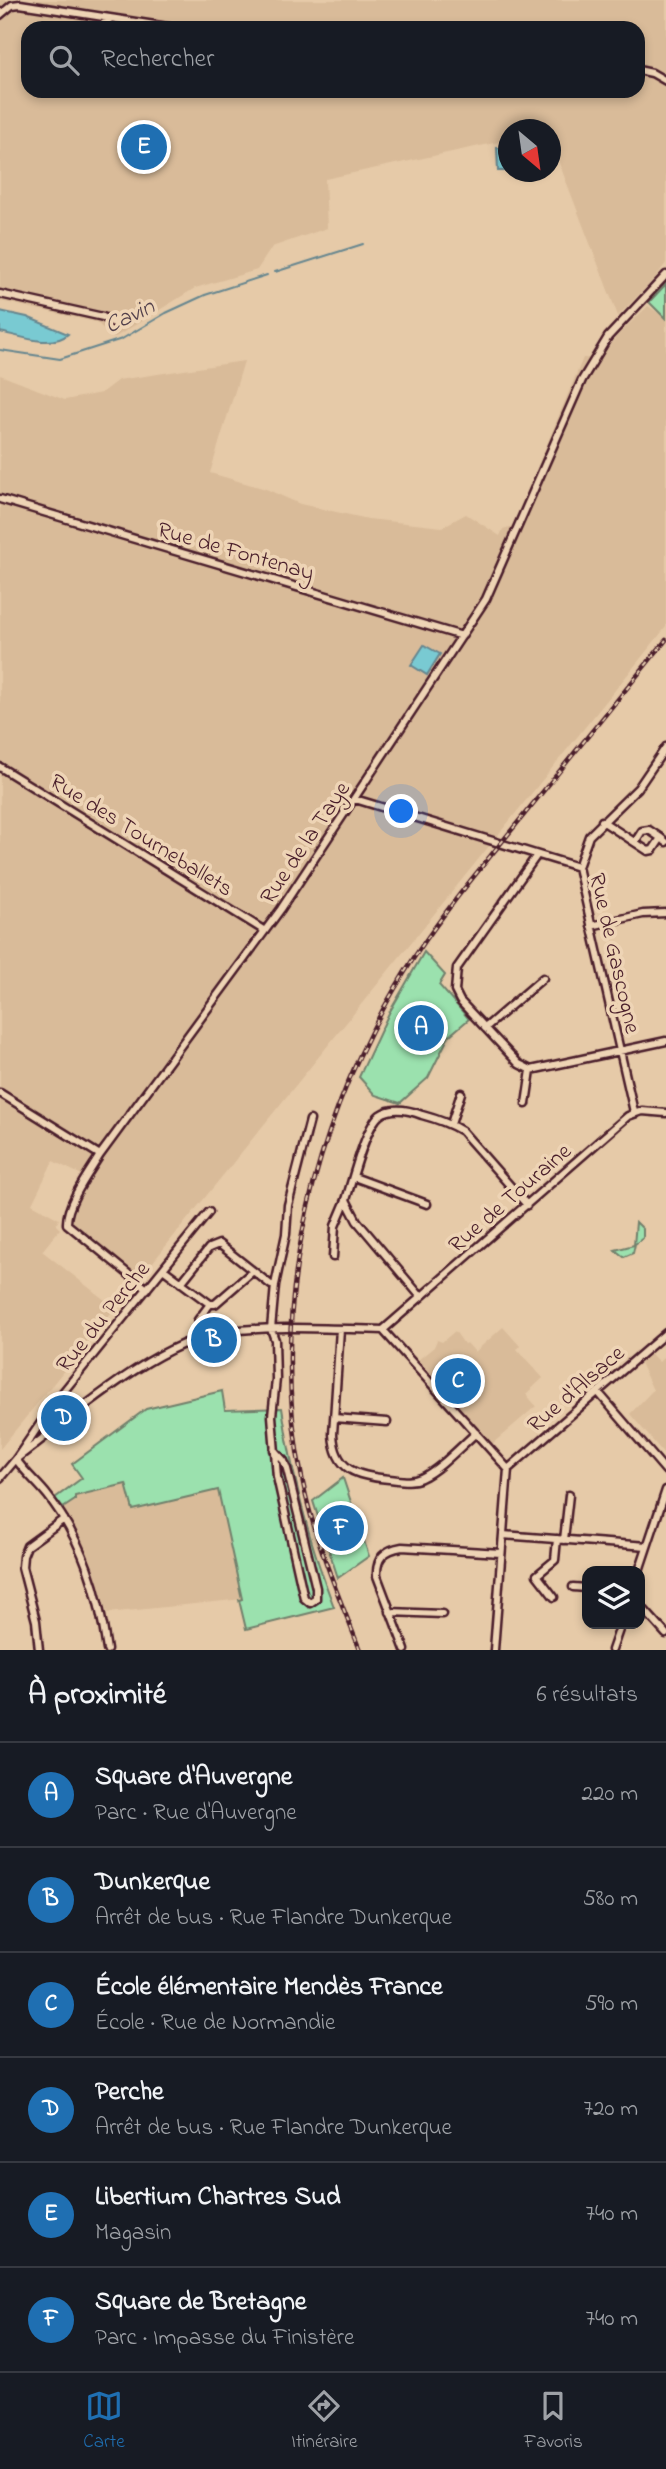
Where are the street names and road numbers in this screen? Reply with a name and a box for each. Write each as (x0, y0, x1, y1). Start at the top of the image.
street label: Rue de Fontenay (153, 514, 318, 592)
street label: Rue des Tourneballets (43, 766, 239, 906)
street label: Rue de la Taye (253, 775, 361, 912)
street label: Rue de Gascogne (578, 870, 648, 1038)
street label: Rue de Touraine (442, 1136, 580, 1262)
street label: Rue du Perche (49, 1254, 160, 1380)
street label: Rue d'Alsace (521, 1338, 633, 1442)

